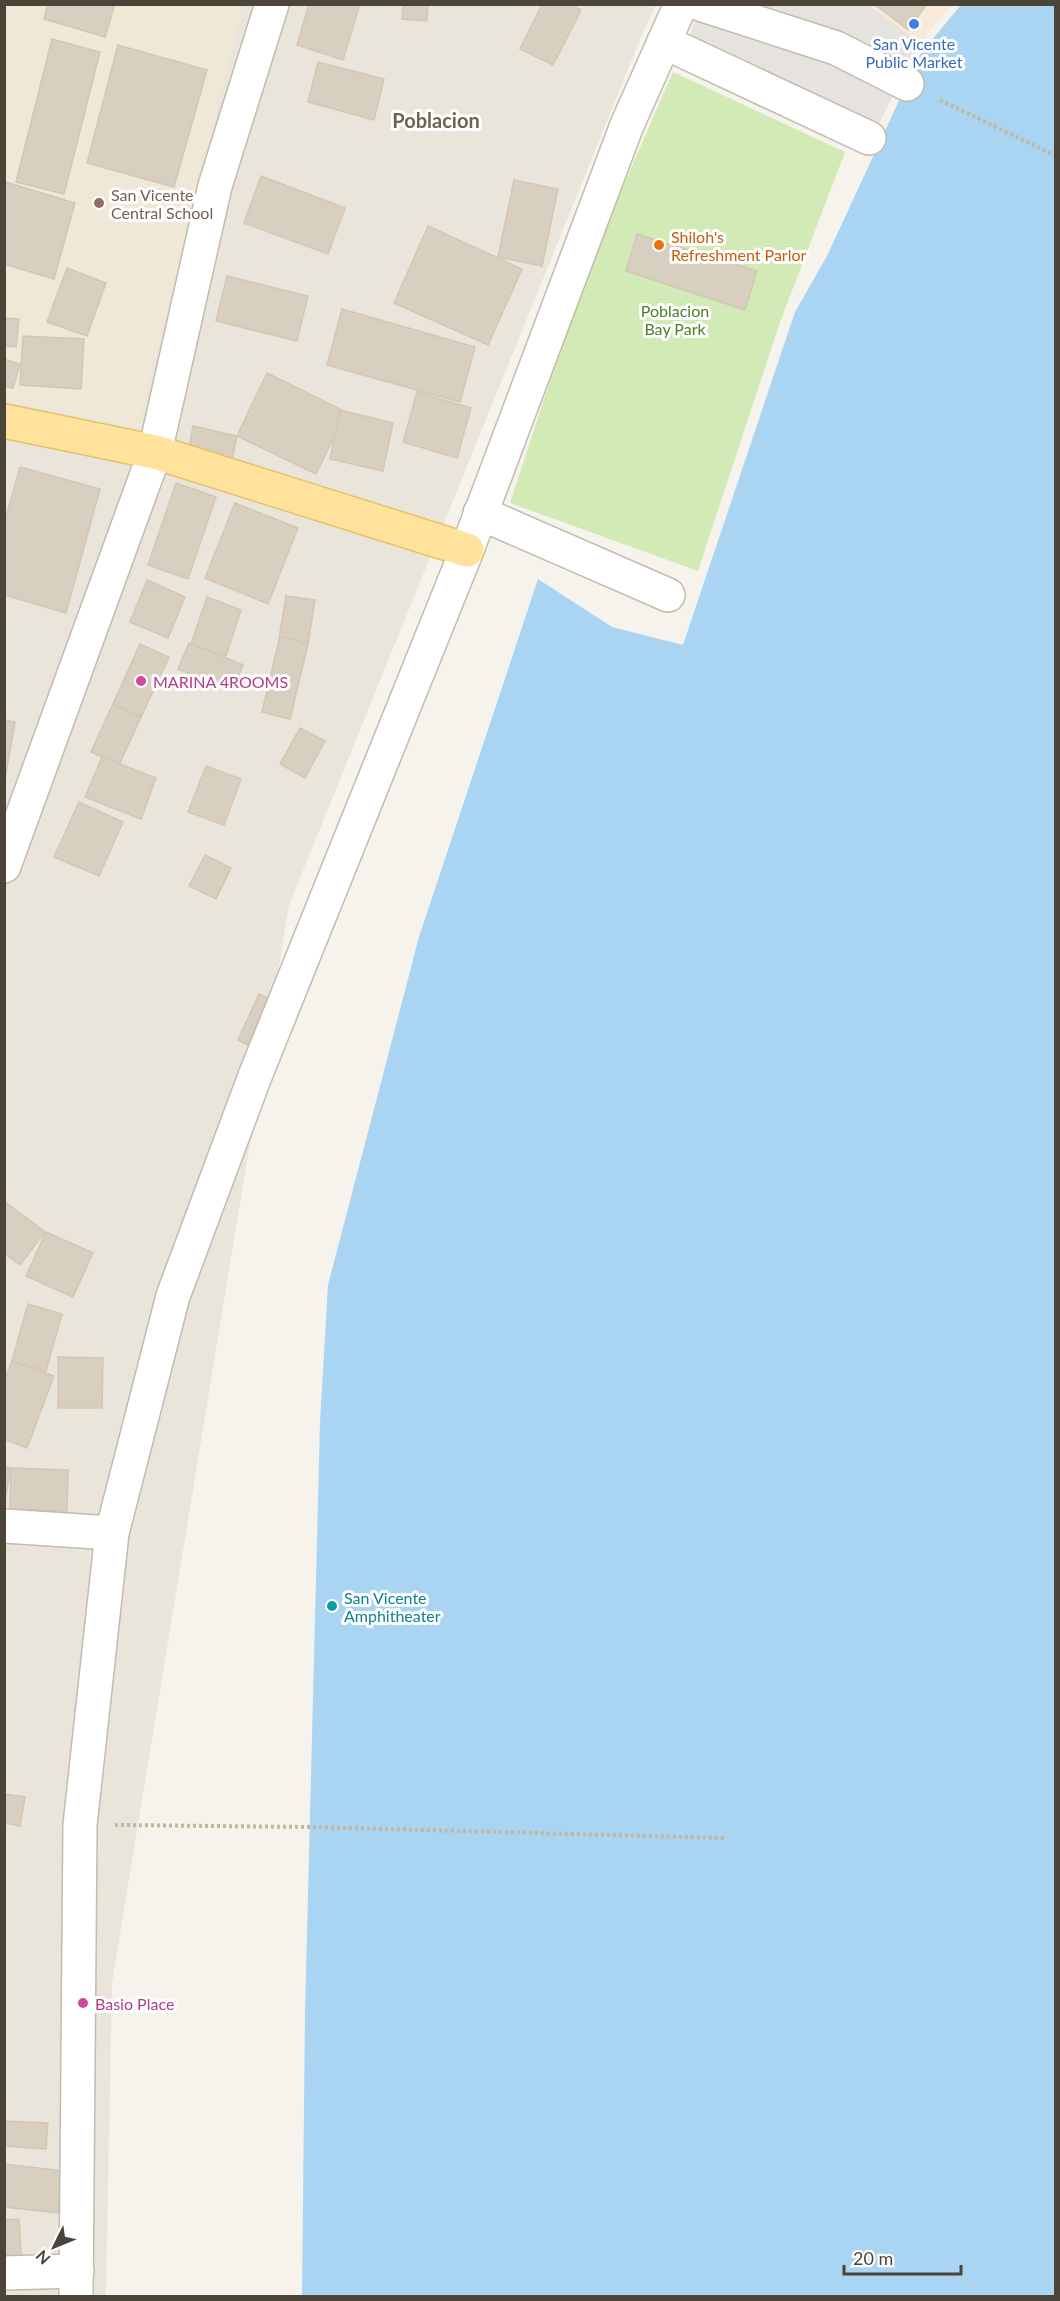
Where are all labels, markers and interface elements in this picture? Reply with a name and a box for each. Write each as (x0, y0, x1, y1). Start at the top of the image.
marker: San Vicente Public Market (907, 17, 921, 31)
place label: San Vicente Public Market (866, 34, 963, 71)
district label: Poblacion (392, 108, 480, 132)
place label: San Vicente Central School (111, 185, 213, 222)
marker: San Vicente Central School (92, 196, 106, 210)
place label: Shiloh's Refreshment Parlor (671, 227, 807, 264)
marker: Shiloh's Refreshment Parlor (652, 238, 666, 252)
park label: Poblacion Bay Park (641, 301, 709, 338)
place label: MARINA 4ROOMS (153, 672, 288, 691)
marker: MARINA 4ROOMS (134, 674, 148, 688)
place label: San Vicente Amphitheater (344, 1588, 441, 1625)
marker: San Vicente Amphitheater (325, 1599, 339, 1613)
place label: Basio Place (95, 1994, 174, 2013)
marker: Basio Place (76, 1996, 90, 2010)
north arrow (24, 2217, 84, 2277)
scale bar (844, 2238, 961, 2276)
text: N (32, 2247, 54, 2269)
text: 20 m (853, 2247, 893, 2269)

